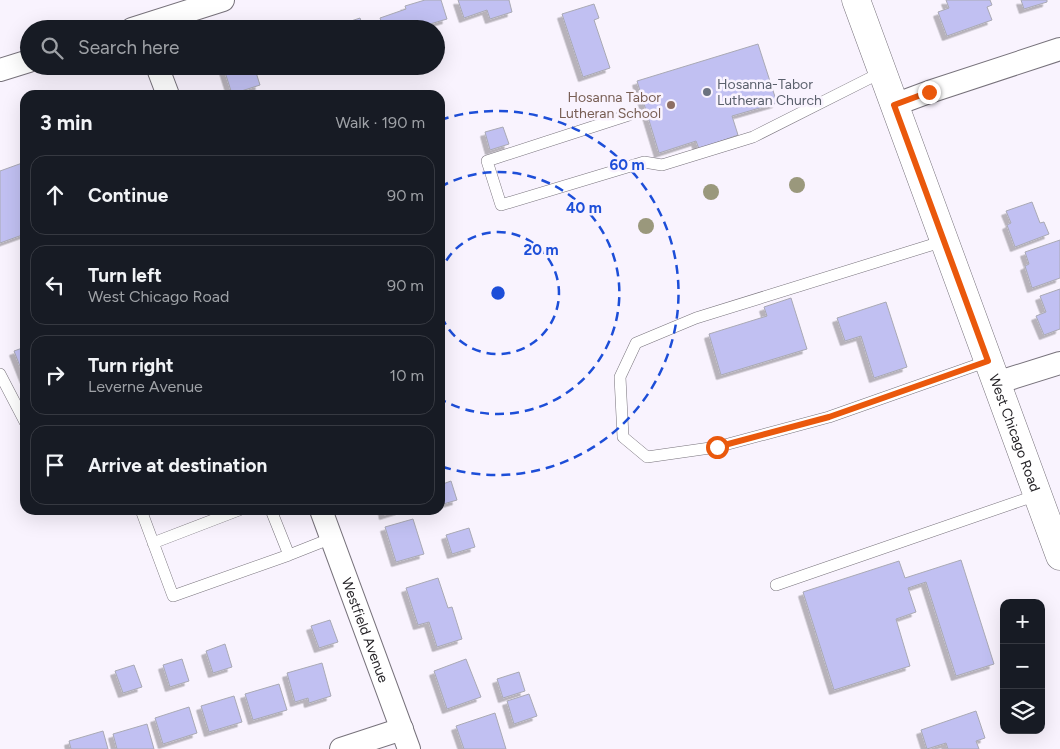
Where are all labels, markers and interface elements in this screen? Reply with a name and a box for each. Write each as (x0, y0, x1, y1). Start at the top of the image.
search box (20, 20, 445, 75)
icon: search (38, 34, 66, 62)
text: Search here (78, 36, 180, 59)
place label: Hosanna-Tabor Lutheran Church (717, 76, 822, 109)
route end (918, 81, 941, 104)
marker: Hosanna-Tabor Lutheran Church (701, 86, 713, 98)
place label: Hosanna Tabor Lutheran School (559, 89, 661, 122)
marker: Hosanna Tabor Lutheran School (665, 99, 677, 111)
text: 3 min (40, 110, 92, 135)
text: Walk · 190 m (335, 113, 425, 132)
text: 60 m (609, 156, 645, 174)
icon: ahead (41, 181, 69, 209)
text: Continue (88, 184, 168, 207)
text: 90 m (387, 186, 424, 205)
text: 40 m (566, 199, 602, 217)
text: 20 m (523, 241, 559, 259)
text: Turn left (88, 264, 162, 287)
icon: left (41, 271, 69, 299)
text: 90 m (387, 276, 424, 295)
centre of rings (489, 284, 507, 302)
text: West Chicago Road (88, 287, 229, 306)
text: Turn right (88, 354, 174, 377)
icon: right (41, 361, 69, 389)
text: 10 m (390, 366, 424, 385)
street label: West Chicago Road (985, 372, 1044, 494)
text: Leverne Avenue (88, 377, 203, 396)
route start (706, 436, 729, 459)
icon: arrive (41, 451, 69, 479)
text: Arrive at destination (88, 454, 267, 477)
street label: Westfield Avenue (338, 575, 392, 685)
map controls (1000, 599, 1045, 734)
button: + (1000, 599, 1045, 644)
button: − (1000, 644, 1045, 689)
button: layers (1000, 689, 1045, 734)

